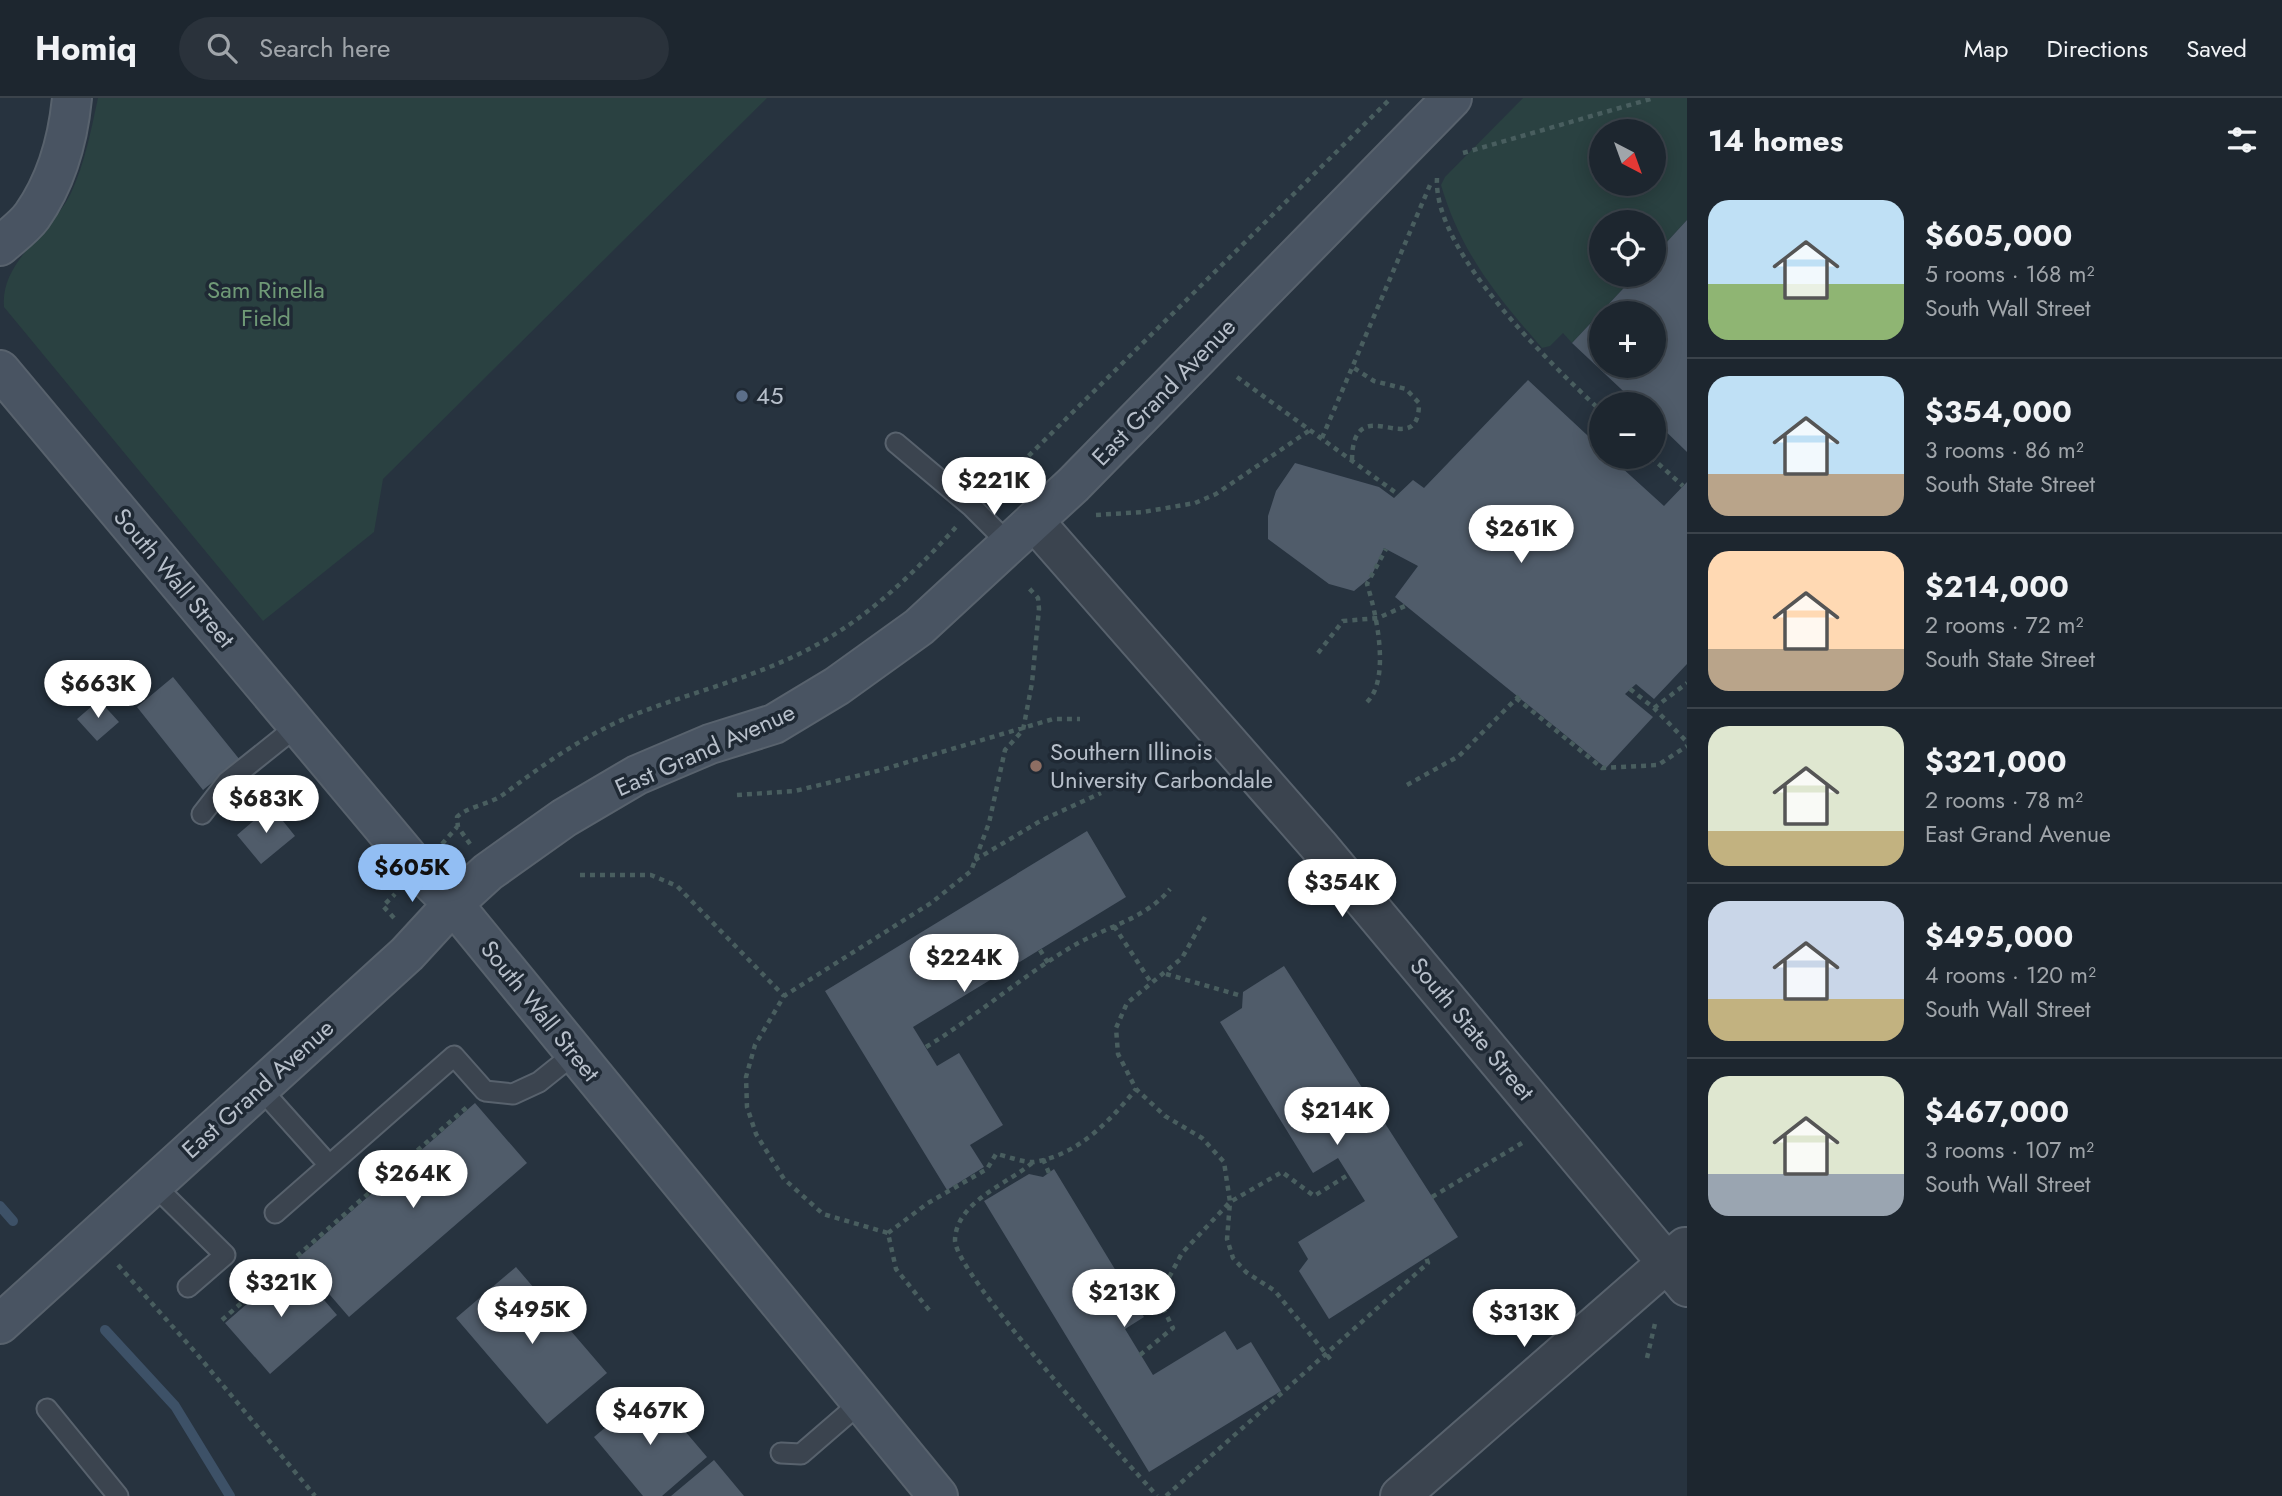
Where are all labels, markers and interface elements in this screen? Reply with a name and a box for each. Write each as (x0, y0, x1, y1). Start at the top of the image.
search box (179, 17, 669, 80)
text: Homiq (35, 25, 137, 72)
icon: search (203, 29, 241, 67)
text: Search here (259, 29, 390, 67)
text: Map (1964, 31, 2009, 66)
text: Directions (2047, 31, 2148, 66)
text: Saved (2186, 31, 2247, 66)
north arrow (1589, 119, 1666, 196)
map controls (1589, 119, 1666, 469)
text: 14 homes (1708, 119, 1843, 162)
icon: filters (2223, 121, 2261, 159)
button: locate (1589, 210, 1666, 287)
text: $605,000 (1925, 214, 2072, 257)
icon: home (1764, 228, 1848, 312)
text: 5 rooms · 168 m² (1925, 257, 2094, 291)
park label: Sam Rinella Field (207, 272, 325, 335)
text: South Wall Street (1925, 291, 2091, 325)
button: + (1589, 301, 1666, 378)
street label: East Grand Avenue (1084, 310, 1244, 474)
place label: 45 (756, 378, 784, 413)
marker: 45 (734, 388, 750, 404)
text: $354,000 (1925, 390, 2072, 433)
button: − (1589, 392, 1666, 469)
icon: home (1764, 404, 1848, 488)
text: 3 rooms · 86 m² (1925, 433, 2084, 467)
pin: $221K (945, 458, 1043, 517)
text: $221K (958, 463, 1030, 497)
text: South State Street (1925, 467, 2095, 501)
street label: South Wall Street (105, 500, 243, 655)
pin: $261K (1472, 505, 1570, 565)
text: $261K (1485, 511, 1557, 545)
text: $214,000 (1925, 565, 2069, 608)
icon: home (1764, 579, 1848, 663)
text: 2 rooms · 72 m² (1925, 608, 2084, 642)
text: South State Street (1925, 642, 2095, 676)
pin: $663K (49, 660, 147, 720)
text: $663K (60, 666, 136, 700)
street label: East Grand Avenue (609, 694, 801, 805)
place label: Southern Illinois University Carbondale (1050, 734, 1273, 797)
text: $321,000 (1925, 740, 2067, 783)
icon: home (1764, 754, 1848, 838)
marker: Southern Illinois University Carbondale (1028, 758, 1044, 774)
pin: $683K (217, 776, 315, 835)
text: $683K (229, 781, 303, 815)
text: 2 rooms · 78 m² (1925, 783, 2083, 817)
text: East Grand Avenue (1925, 817, 2111, 851)
pin: $605K (363, 844, 461, 904)
text: $605K (374, 850, 450, 884)
pin: $354K (1293, 860, 1391, 919)
text: $354K (1304, 865, 1380, 899)
text: $495,000 (1925, 915, 2073, 958)
icon: home (1764, 929, 1848, 1013)
street label: South Wall Street (472, 933, 609, 1089)
pin: $224K (915, 934, 1013, 994)
text: $224K (926, 940, 1002, 974)
street label: South State Street (1402, 949, 1543, 1108)
text: 4 rooms · 120 m² (1925, 958, 2096, 992)
text: South Wall Street (1925, 992, 2091, 1026)
street label: East Grand Avenue (174, 1011, 341, 1167)
pin: $214K (1288, 1088, 1386, 1147)
text: $467,000 (1925, 1090, 2069, 1133)
text: $214K (1300, 1093, 1374, 1127)
icon: home (1764, 1104, 1848, 1188)
text: 3 rooms · 107 m² (1925, 1133, 2094, 1167)
pin: $264K (364, 1150, 462, 1210)
text: $264K (375, 1156, 451, 1190)
text: South Wall Street (1925, 1167, 2091, 1201)
pin: $321K (232, 1260, 330, 1319)
text: $321K (245, 1265, 317, 1299)
pin: $213K (1075, 1270, 1173, 1329)
text: $213K (1088, 1275, 1160, 1309)
pin: $495K (483, 1286, 581, 1346)
pin: $313K (1475, 1290, 1573, 1349)
text: $495K (494, 1292, 570, 1326)
text: $313K (1489, 1295, 1559, 1329)
pin: $467K (601, 1388, 699, 1447)
text: $467K (612, 1393, 688, 1427)

